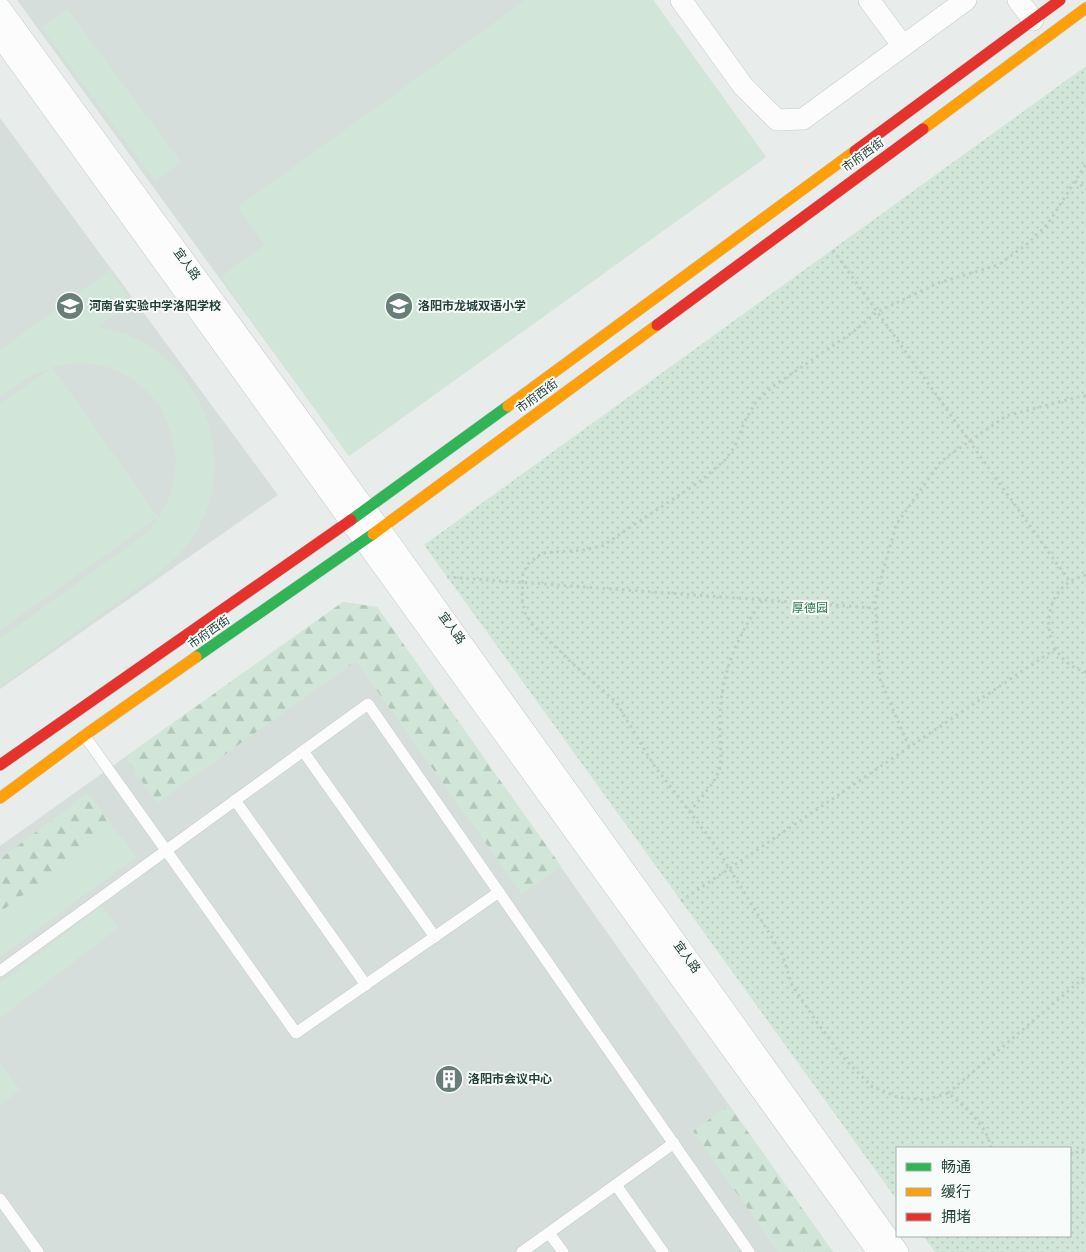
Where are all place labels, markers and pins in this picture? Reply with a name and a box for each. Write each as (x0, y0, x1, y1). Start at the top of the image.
school or university icon: 河南省实验中学洛阳学校 (55, 291, 85, 321)
school or university icon: 洛阳市龙城双语小学 (384, 291, 414, 321)
place label: 河南省实验中学洛阳学校 (89, 299, 221, 313)
place label: 洛阳市龙城双语小学 (418, 299, 526, 313)
building icon: 洛阳市会议中心 (434, 1064, 464, 1094)
place label: 洛阳市会议中心 (468, 1072, 552, 1086)

